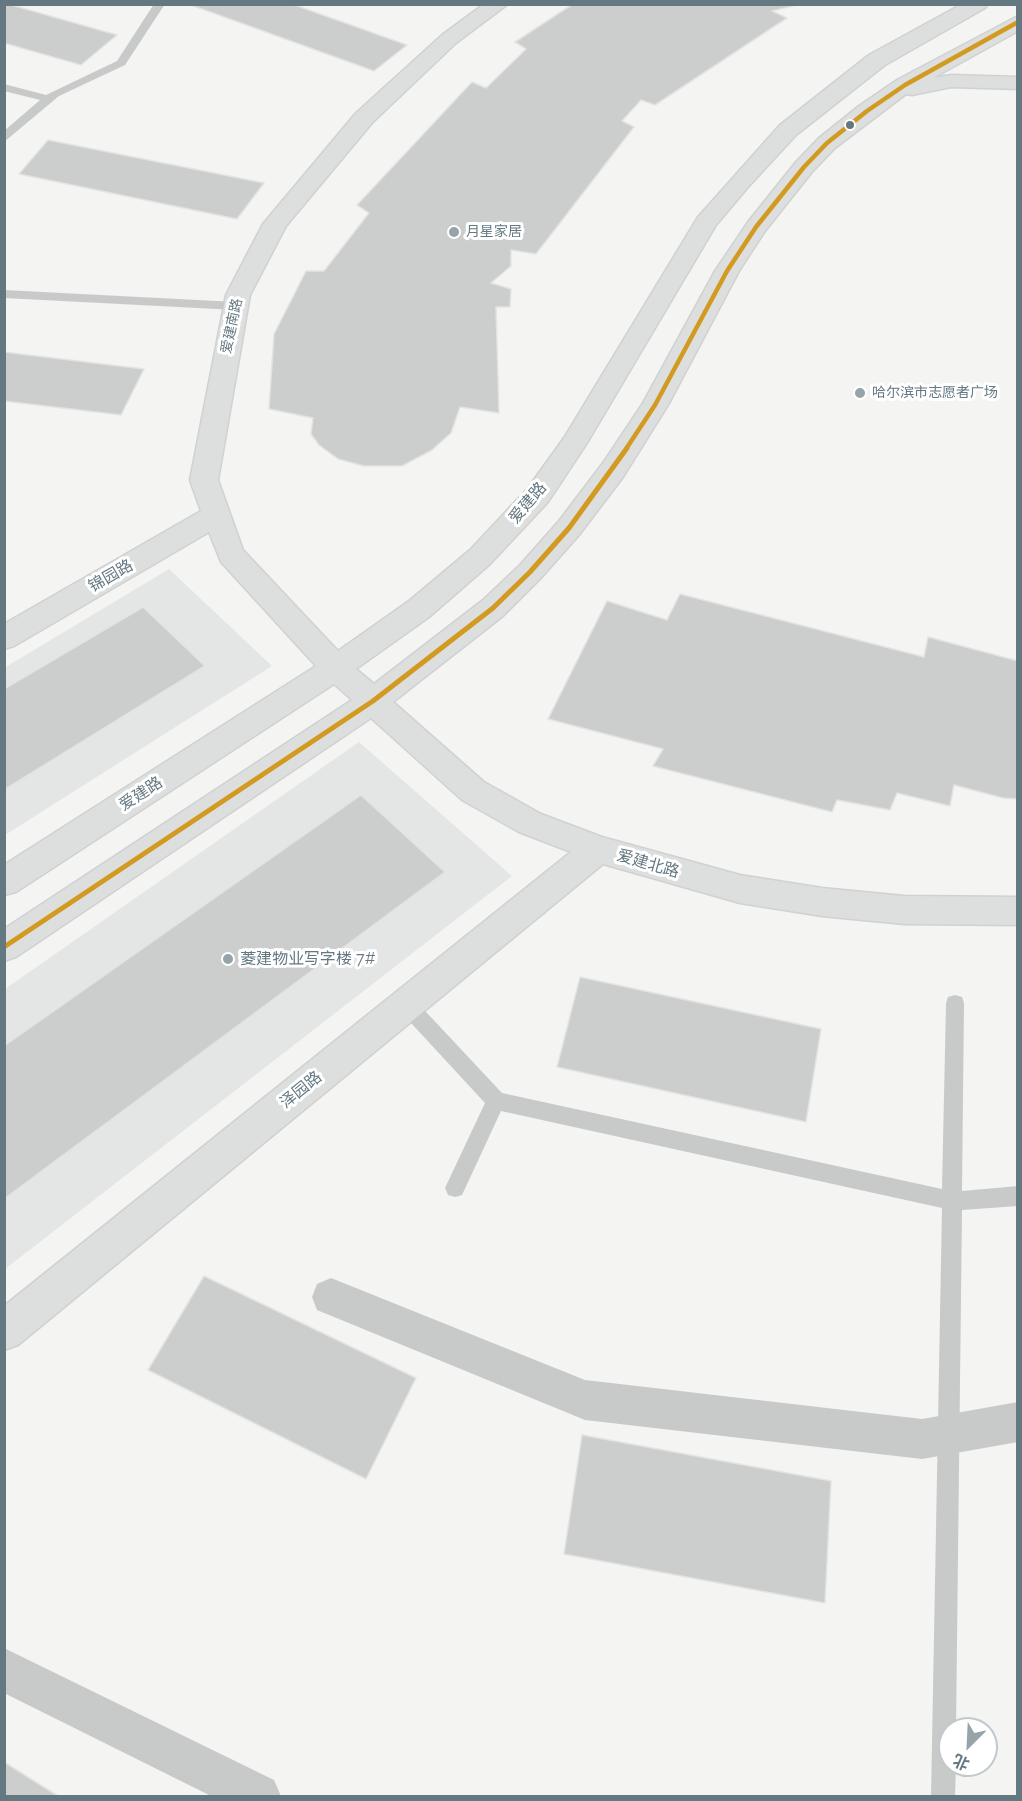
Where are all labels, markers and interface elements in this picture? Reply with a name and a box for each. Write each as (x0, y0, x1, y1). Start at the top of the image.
unlabelled marker (844, 119, 856, 131)
place label: 月星家居 (466, 224, 522, 240)
marker: 月星家居 (447, 225, 461, 239)
street label: 爱建南路 (218, 297, 246, 355)
place label: 哈尔滨市志愿者广场 (872, 385, 998, 401)
marker: 哈尔滨市志愿者广场 (853, 386, 867, 400)
street label: 爱建路 (505, 478, 551, 528)
street label: 锦园路 (85, 556, 137, 596)
street label: 爱建路 (116, 773, 166, 815)
street label: 爱建北路 (615, 846, 681, 882)
place label: 菱建物业写字楼 7# (240, 949, 376, 969)
marker: 菱建物业写字楼 7# (221, 952, 235, 966)
street label: 泽园路 (276, 1067, 326, 1113)
north arrow (938, 1717, 998, 1777)
text: 北 (950, 1750, 972, 1774)

